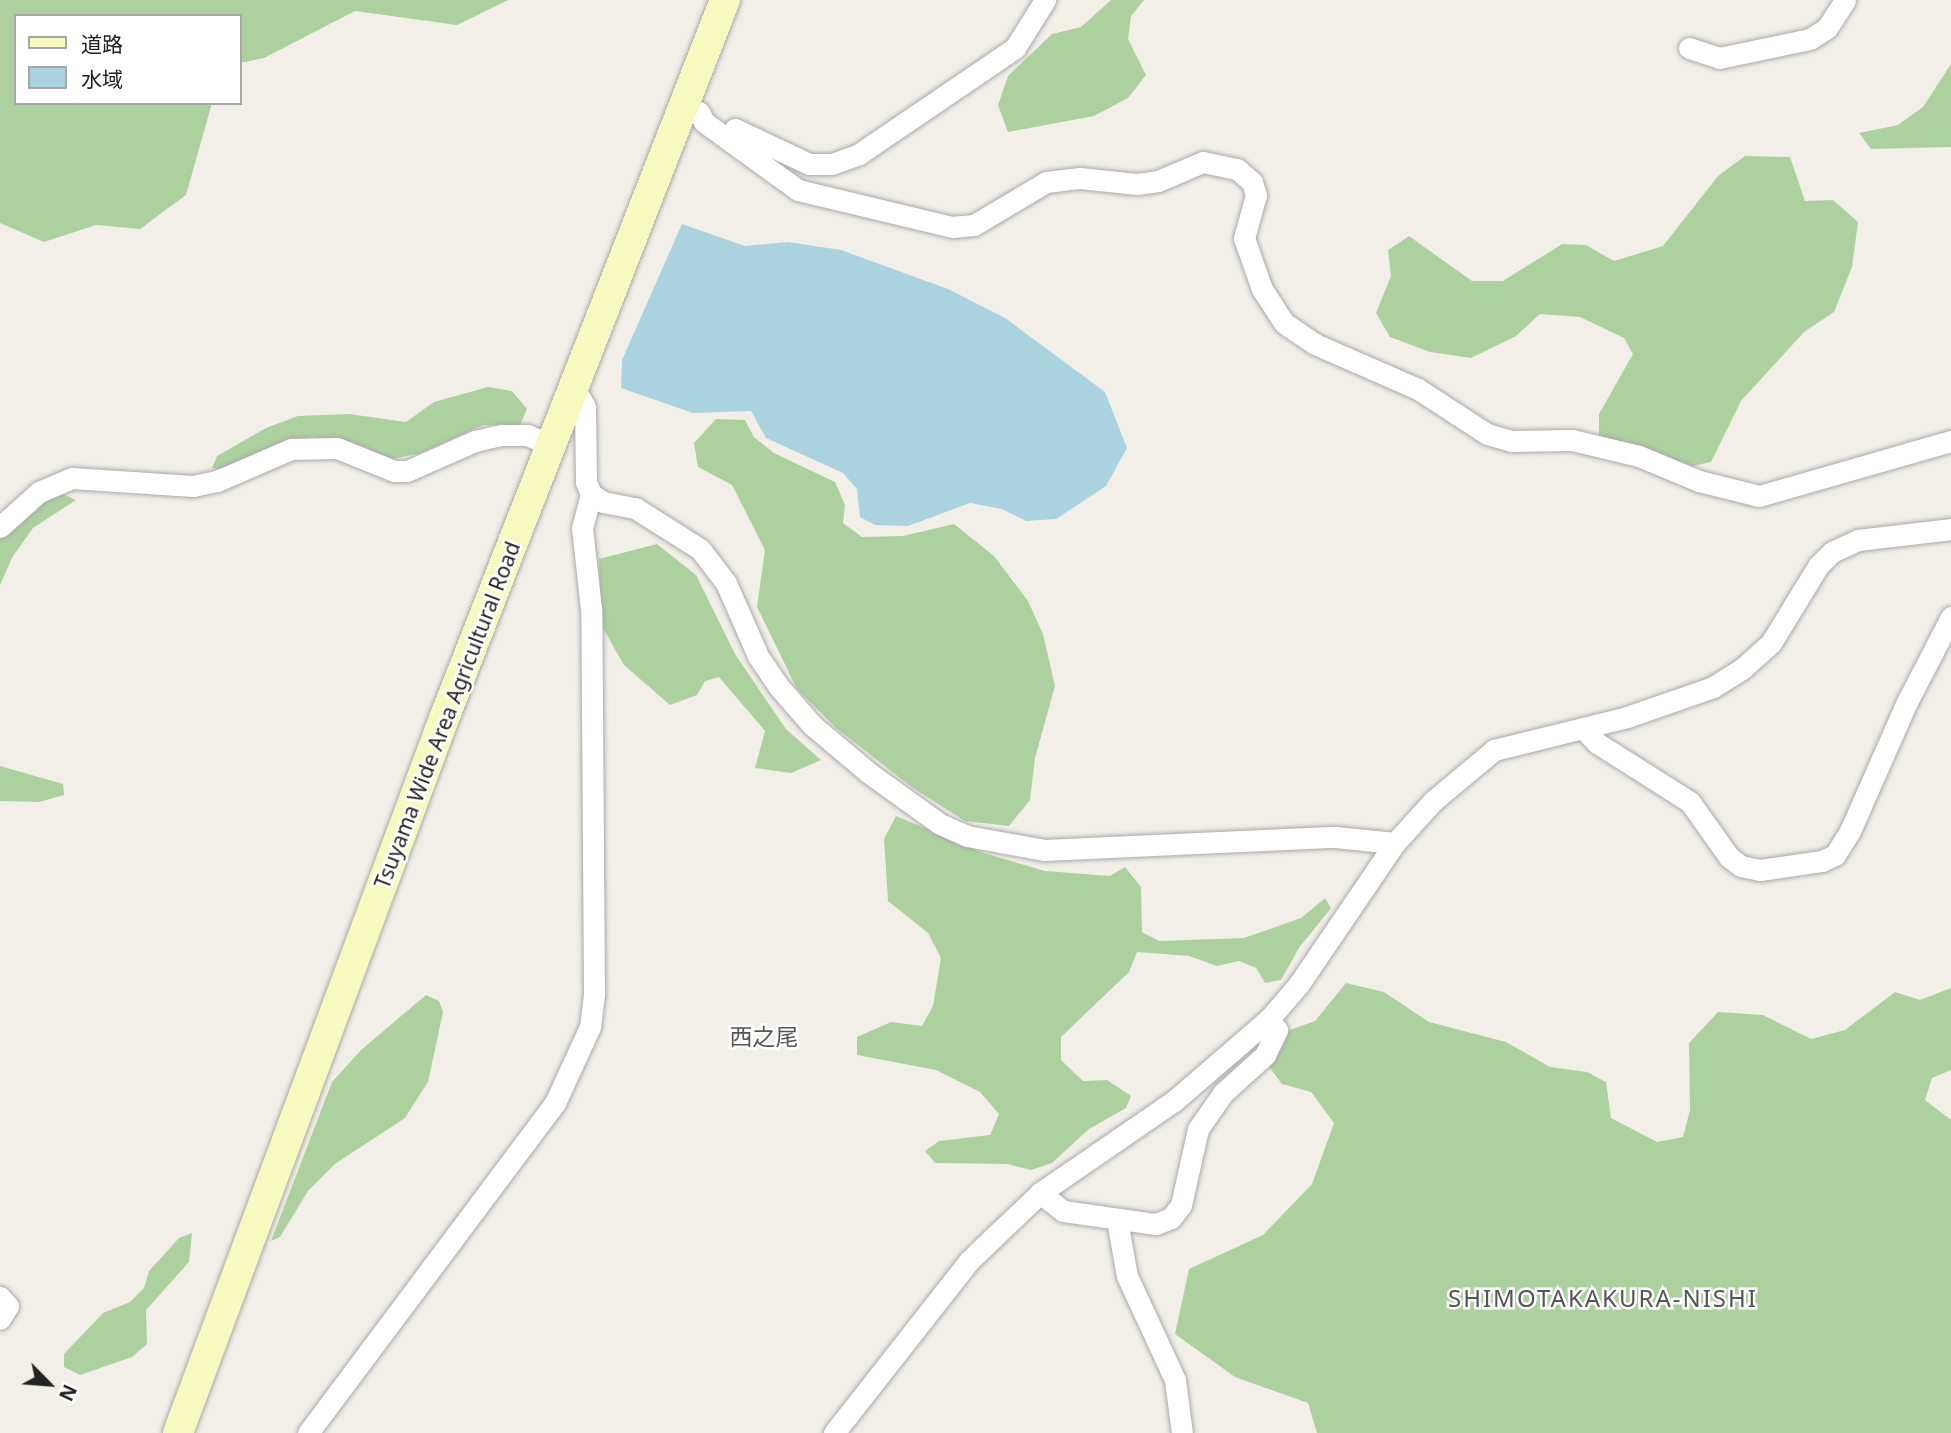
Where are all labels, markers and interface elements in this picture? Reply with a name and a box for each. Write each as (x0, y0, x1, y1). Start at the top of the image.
legend (14, 14, 242, 105)
text: 道路 (81, 30, 123, 58)
text: 水域 (81, 65, 123, 93)
street label: Tsuyama Wide Area Agricultural Road (369, 538, 525, 892)
district label: 西之尾 (730, 1022, 798, 1050)
district label: SHIMOTAKAKURA-NISHI (1450, 1284, 1756, 1312)
north arrow (14, 1349, 84, 1419)
text: N (53, 1380, 83, 1405)

